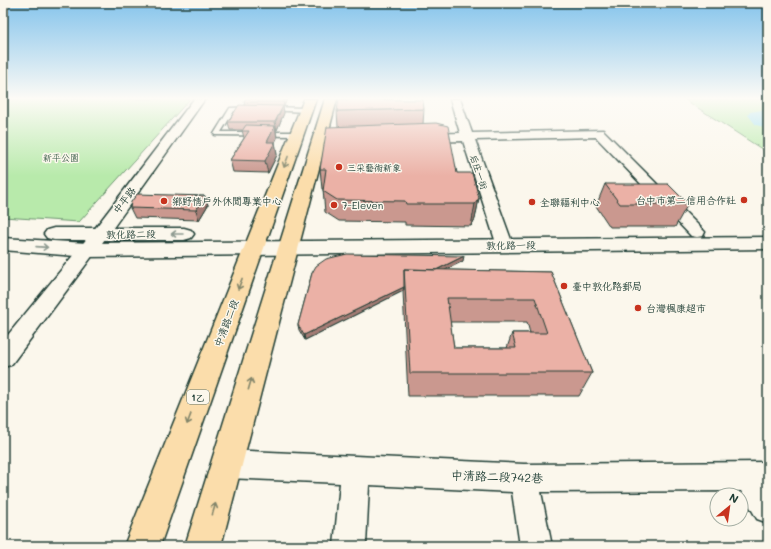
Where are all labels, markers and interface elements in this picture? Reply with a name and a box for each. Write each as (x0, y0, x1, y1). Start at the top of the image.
park label: 新平公園 (43, 152, 79, 163)
street label: 后庄一街 (468, 153, 490, 191)
one-way arrow (282, 155, 290, 167)
marker: 三采藝術新象 (334, 162, 344, 172)
place label: 三采藝術新象 (347, 162, 401, 173)
street label: 中平路 (109, 184, 139, 216)
place label: 台中市第二信用合作社 (636, 193, 736, 207)
place label: 鄉野情戶外休閒專業中心 (172, 194, 282, 208)
place label: 全聯福利中心 (540, 195, 600, 209)
marker: 台中市第二信用合作社 (739, 195, 749, 205)
marker: 鄉野情戶外休閒專業中心 (159, 196, 169, 206)
marker: 全聯福利中心 (527, 197, 537, 207)
place label: 7-Eleven (342, 198, 383, 212)
marker: 7-Eleven (329, 200, 339, 210)
street label: 敦化路二段 (106, 227, 156, 241)
one-way arrow (171, 230, 184, 238)
street label: 敦化路一段 (486, 238, 536, 252)
one-way arrow (35, 244, 48, 251)
one-way arrow (235, 278, 243, 290)
place label: 臺中敦化路郵局 (572, 279, 642, 293)
marker: 臺中敦化路郵局 (559, 281, 569, 291)
street label: 中清路二段 (211, 297, 241, 349)
place label: 台灣楓康超市 (646, 301, 706, 315)
marker: 台灣楓康超市 (633, 303, 643, 313)
one-way arrow (247, 377, 254, 390)
road number: 1乙 (187, 390, 209, 404)
one-way arrow (185, 413, 193, 425)
street label: 中清路二段742巷 (451, 466, 543, 486)
north arrow (709, 487, 749, 527)
text: N (727, 489, 741, 506)
one-way arrow (211, 502, 218, 515)

